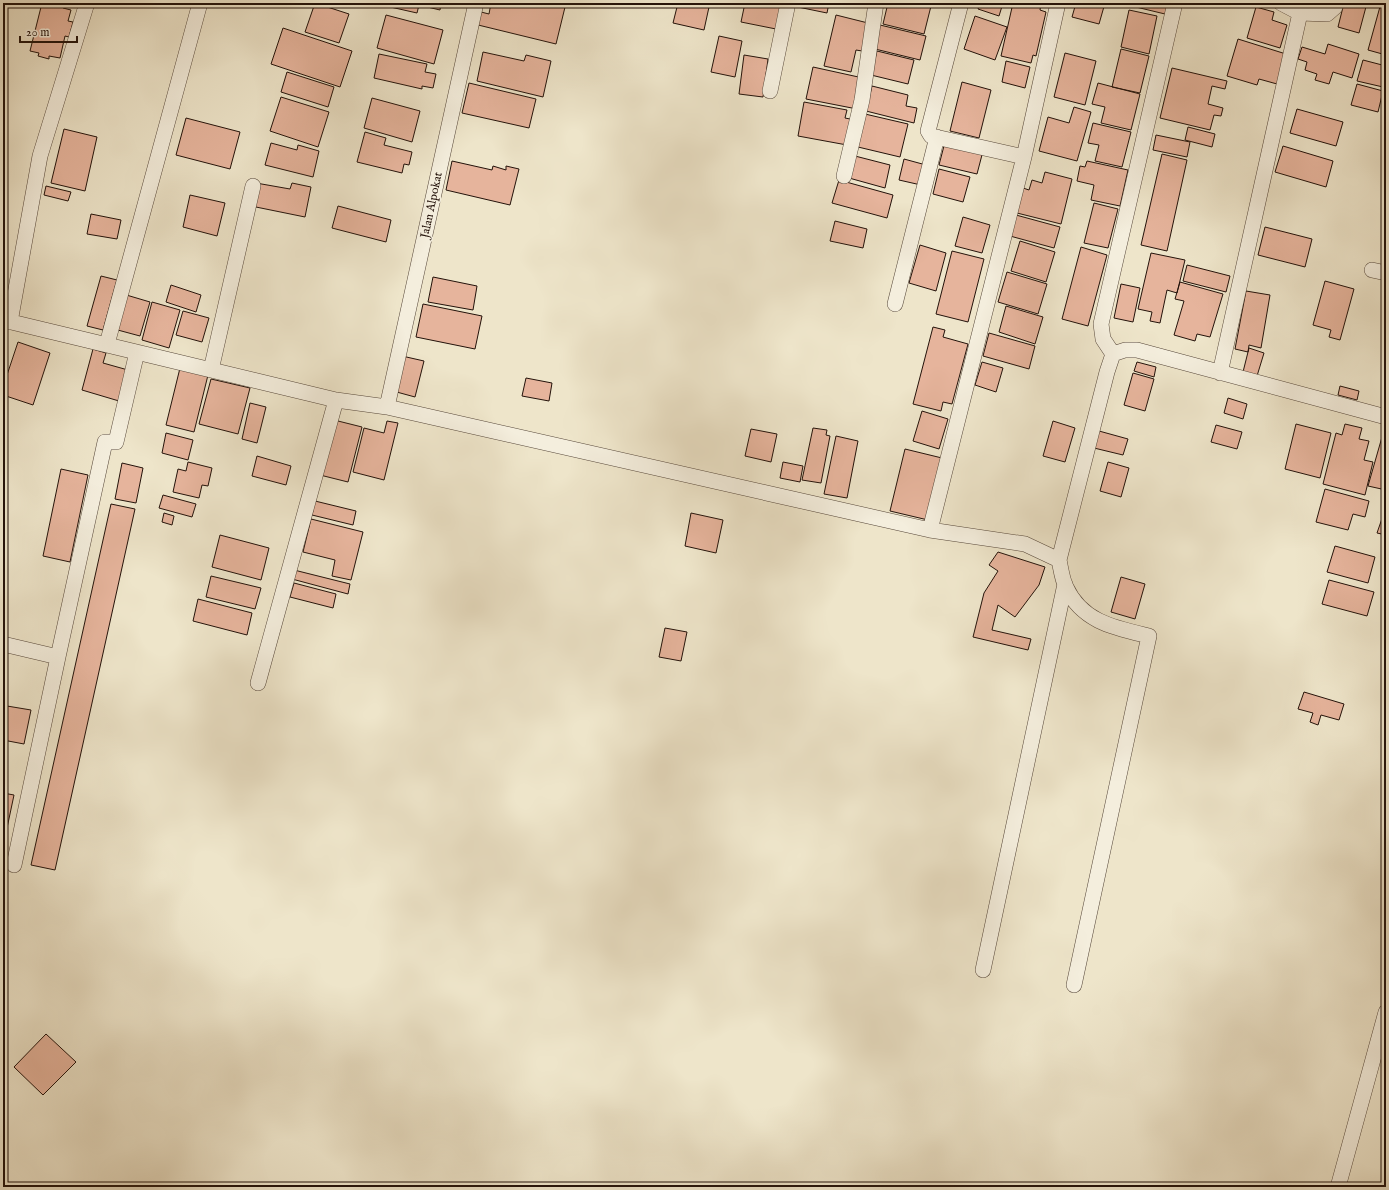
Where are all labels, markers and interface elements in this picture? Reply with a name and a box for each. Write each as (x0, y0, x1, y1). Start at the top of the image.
scale bar (20, 18, 77, 44)
text: 20 m (26, 25, 49, 40)
street label: Jalan Alpokat (417, 171, 447, 242)

